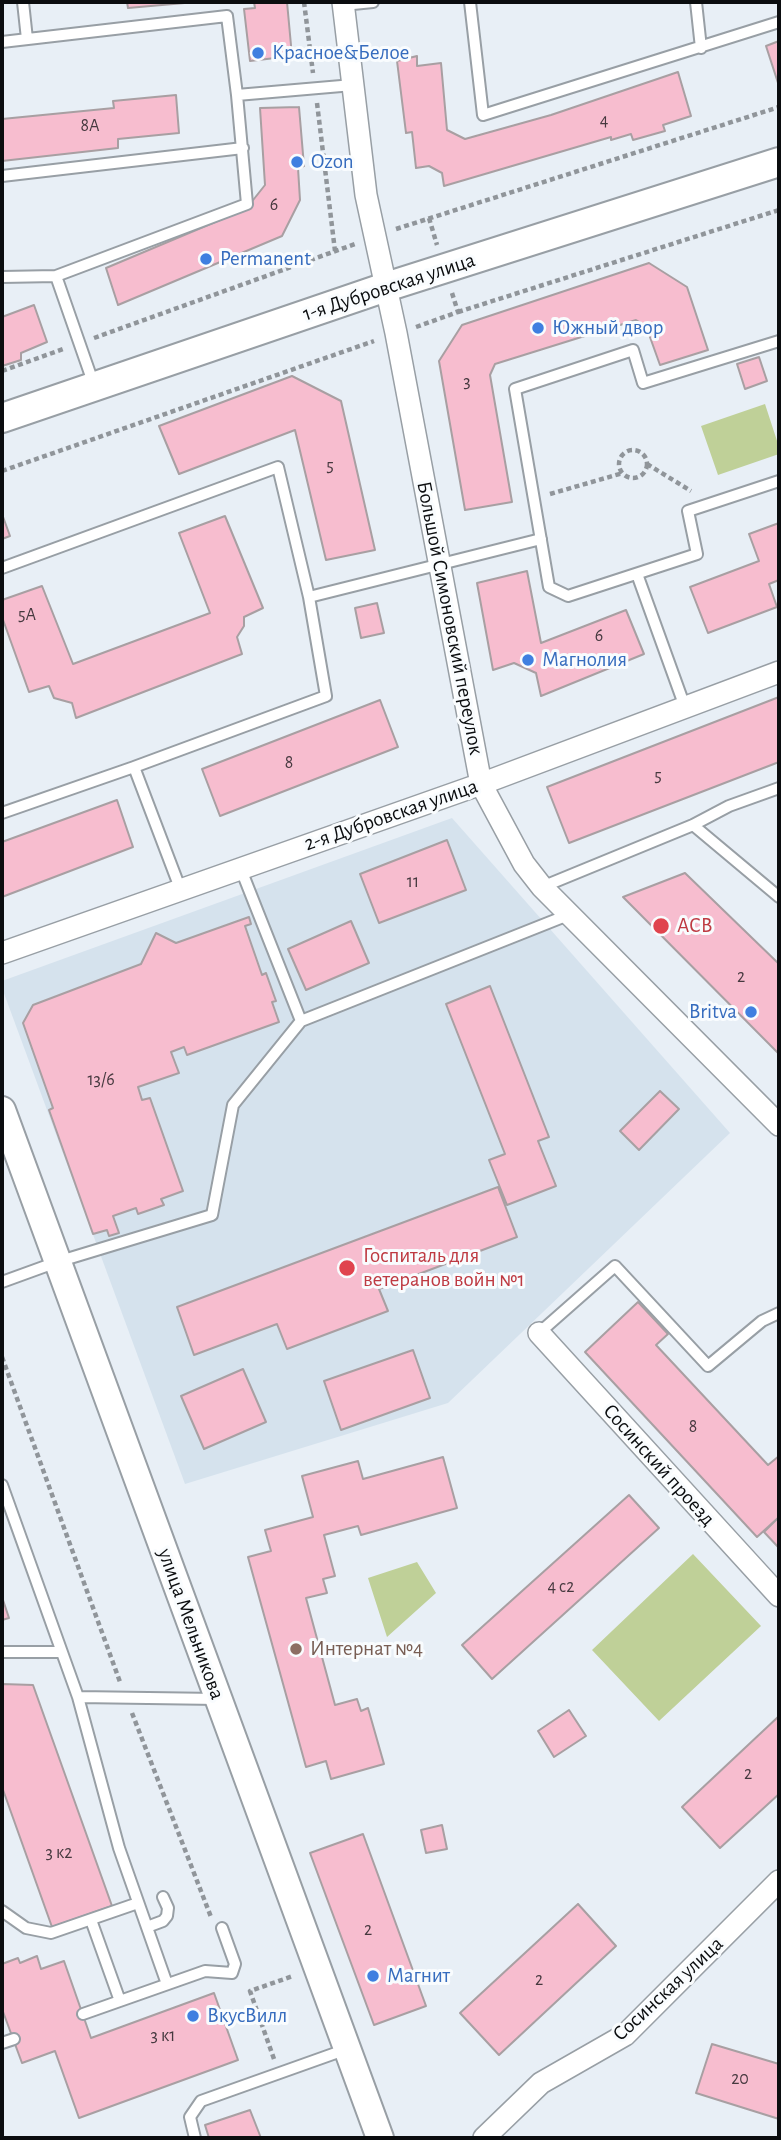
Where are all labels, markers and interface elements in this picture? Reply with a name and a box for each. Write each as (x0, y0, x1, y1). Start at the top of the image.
place label: Красное&Белое (272, 40, 409, 66)
marker: Красное&Белое (250, 45, 266, 61)
house number: 4 (600, 110, 608, 132)
house number: 8А (80, 115, 100, 137)
place label: Ozon (311, 149, 354, 175)
marker: Ozon (289, 154, 305, 170)
house number: 6 (270, 194, 278, 216)
place label: Permanent (220, 246, 311, 272)
street label: 1-я Дубровская улица (300, 247, 478, 327)
marker: Permanent (198, 251, 214, 267)
place label: Южный двор (552, 315, 663, 341)
marker: Южный двор (530, 320, 546, 336)
house number: 3 (463, 371, 471, 393)
house number: 5 (326, 455, 334, 477)
street label: Большой Симоновский переулок (411, 479, 489, 757)
house number: 5А (18, 604, 36, 626)
house number: 6 (595, 625, 603, 647)
place label: Магнолия (542, 647, 627, 673)
marker: Магнолия (520, 652, 536, 668)
house number: 8 (285, 752, 293, 774)
house number: 5 (654, 765, 662, 787)
street label: 2-я Дубровская улица (301, 773, 481, 857)
house number: 11 (407, 871, 419, 893)
place label: АСВ (677, 913, 713, 939)
marker: АСВ (651, 916, 671, 936)
house number: 2 (737, 966, 745, 988)
place label: Britva (689, 999, 737, 1025)
marker: Britva (743, 1004, 759, 1020)
house number: 13/6 (87, 1069, 115, 1091)
place label: Госпиталь для ветеранов войн №1 (363, 1243, 525, 1293)
marker: Госпиталь для ветеранов войн №1 (337, 1258, 357, 1278)
street label: Сосинский проезд (598, 1399, 720, 1531)
house number: 8 (689, 1416, 697, 1438)
street label: улица Мельникова (152, 1545, 230, 1703)
house number: 4 с2 (547, 1576, 575, 1598)
place label: Интернат №4 (310, 1636, 423, 1662)
marker: Интернат №4 (288, 1641, 304, 1657)
house number: 2 (744, 1763, 752, 1785)
house number: 3 к2 (46, 1842, 72, 1864)
house number: 2 (364, 1919, 372, 1941)
street label: Сосинская улица (607, 1931, 729, 2047)
place label: Магнит (387, 1963, 450, 1989)
marker: Магнит (365, 1968, 381, 1984)
house number: 2 (535, 1969, 543, 1991)
place label: ВкусВилл (207, 2003, 287, 2029)
marker: ВкусВилл (185, 2008, 201, 2024)
house number: 3 к1 (151, 2025, 175, 2047)
house number: 20 (731, 2068, 749, 2090)

